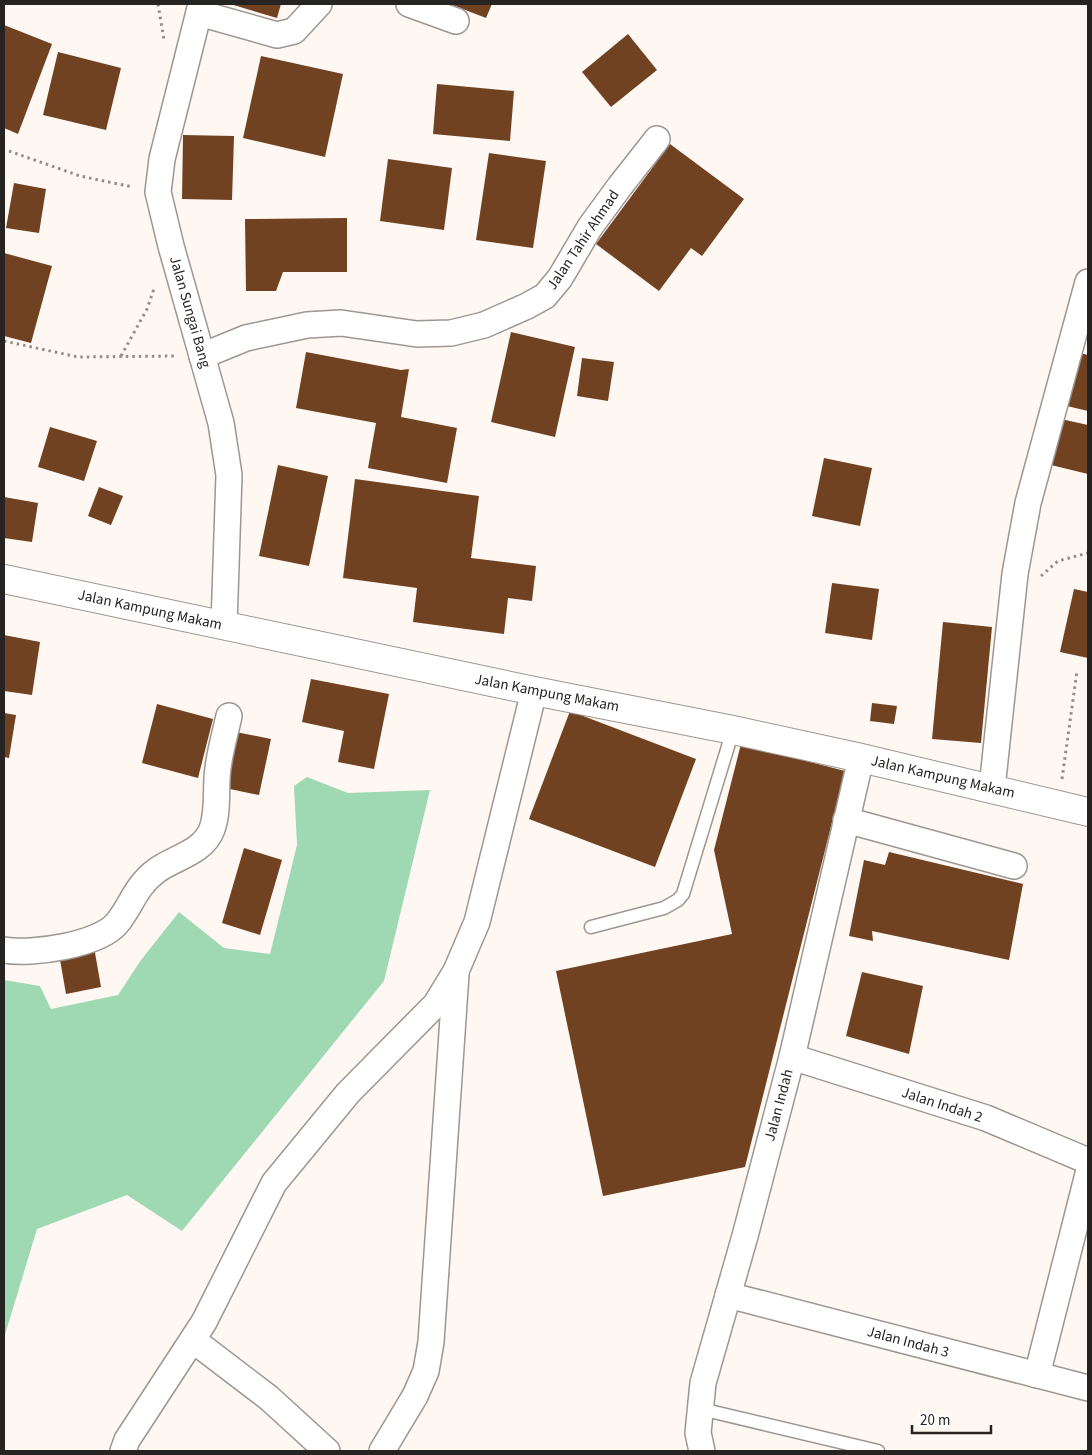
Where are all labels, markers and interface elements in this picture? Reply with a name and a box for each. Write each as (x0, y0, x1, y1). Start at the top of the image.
street label: Jalan Tahir Ahmad (542, 186, 624, 294)
street label: Jalan Sungai Bang (164, 254, 216, 371)
street label: Jalan Kampung Makam (76, 584, 224, 636)
street label: Jalan Kampung Makam (473, 669, 621, 717)
street label: Jalan Kampung Makam (869, 750, 1017, 804)
street label: Jalan Indah (759, 1067, 799, 1143)
street label: Jalan Indah 2 (899, 1082, 985, 1128)
street label: Jalan Indah 3 (865, 1321, 951, 1363)
scale bar (912, 1402, 991, 1434)
text: 20 m (920, 1410, 950, 1431)

